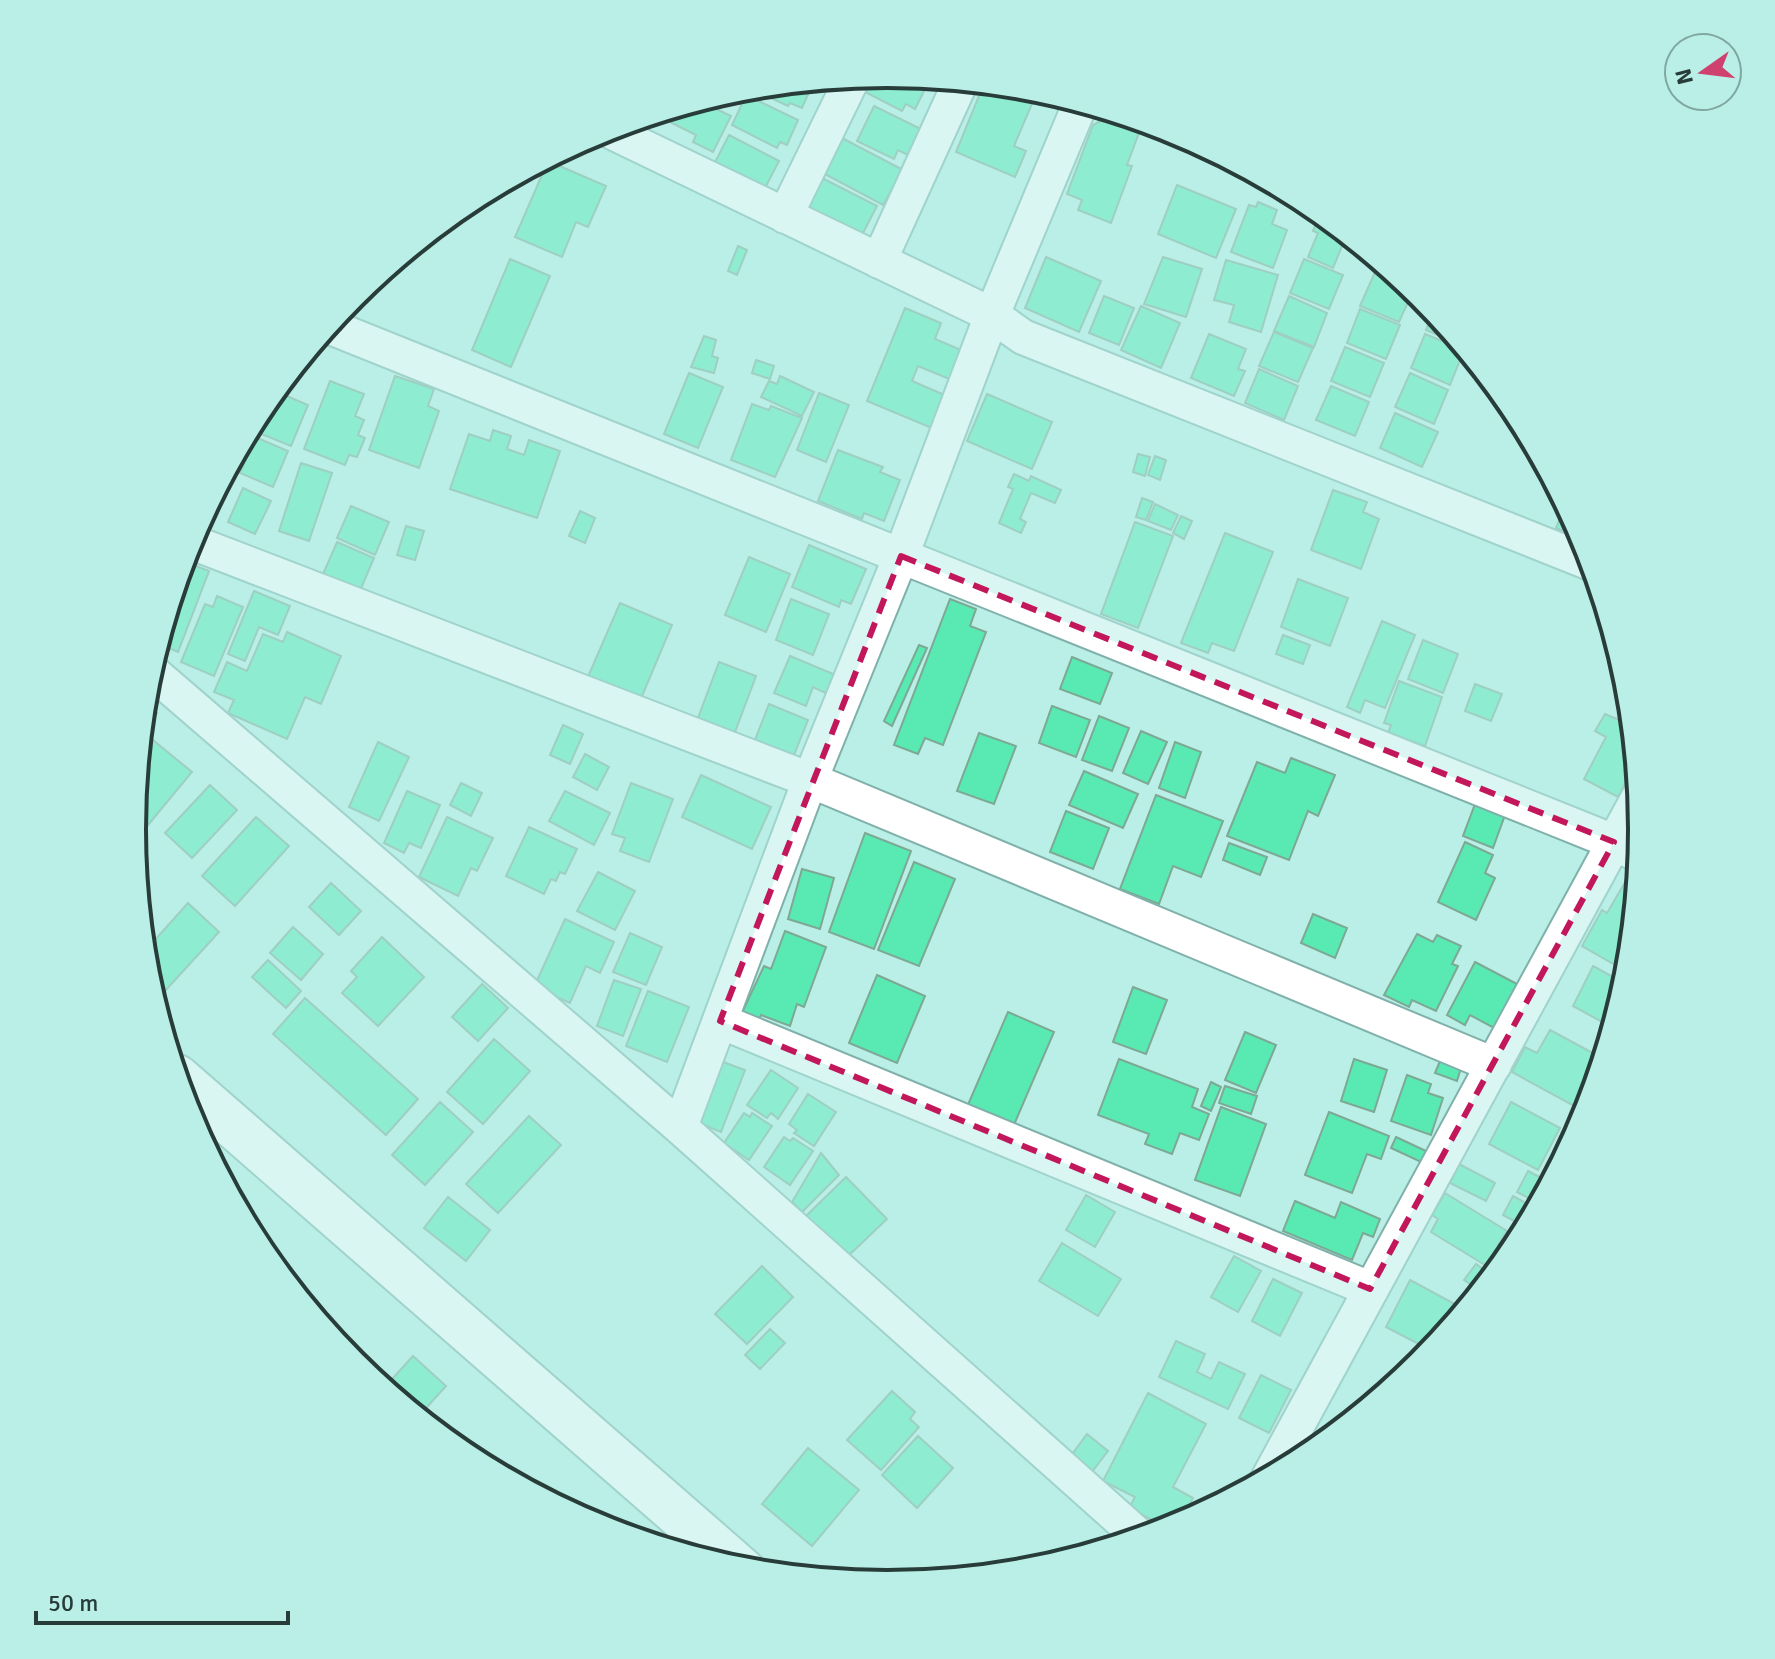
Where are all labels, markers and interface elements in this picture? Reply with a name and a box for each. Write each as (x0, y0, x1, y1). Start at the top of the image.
north arrow (1663, 32, 1743, 112)
text: N (1669, 66, 1699, 87)
scale bar (36, 1575, 288, 1625)
text: 50 m (48, 1588, 98, 1618)

